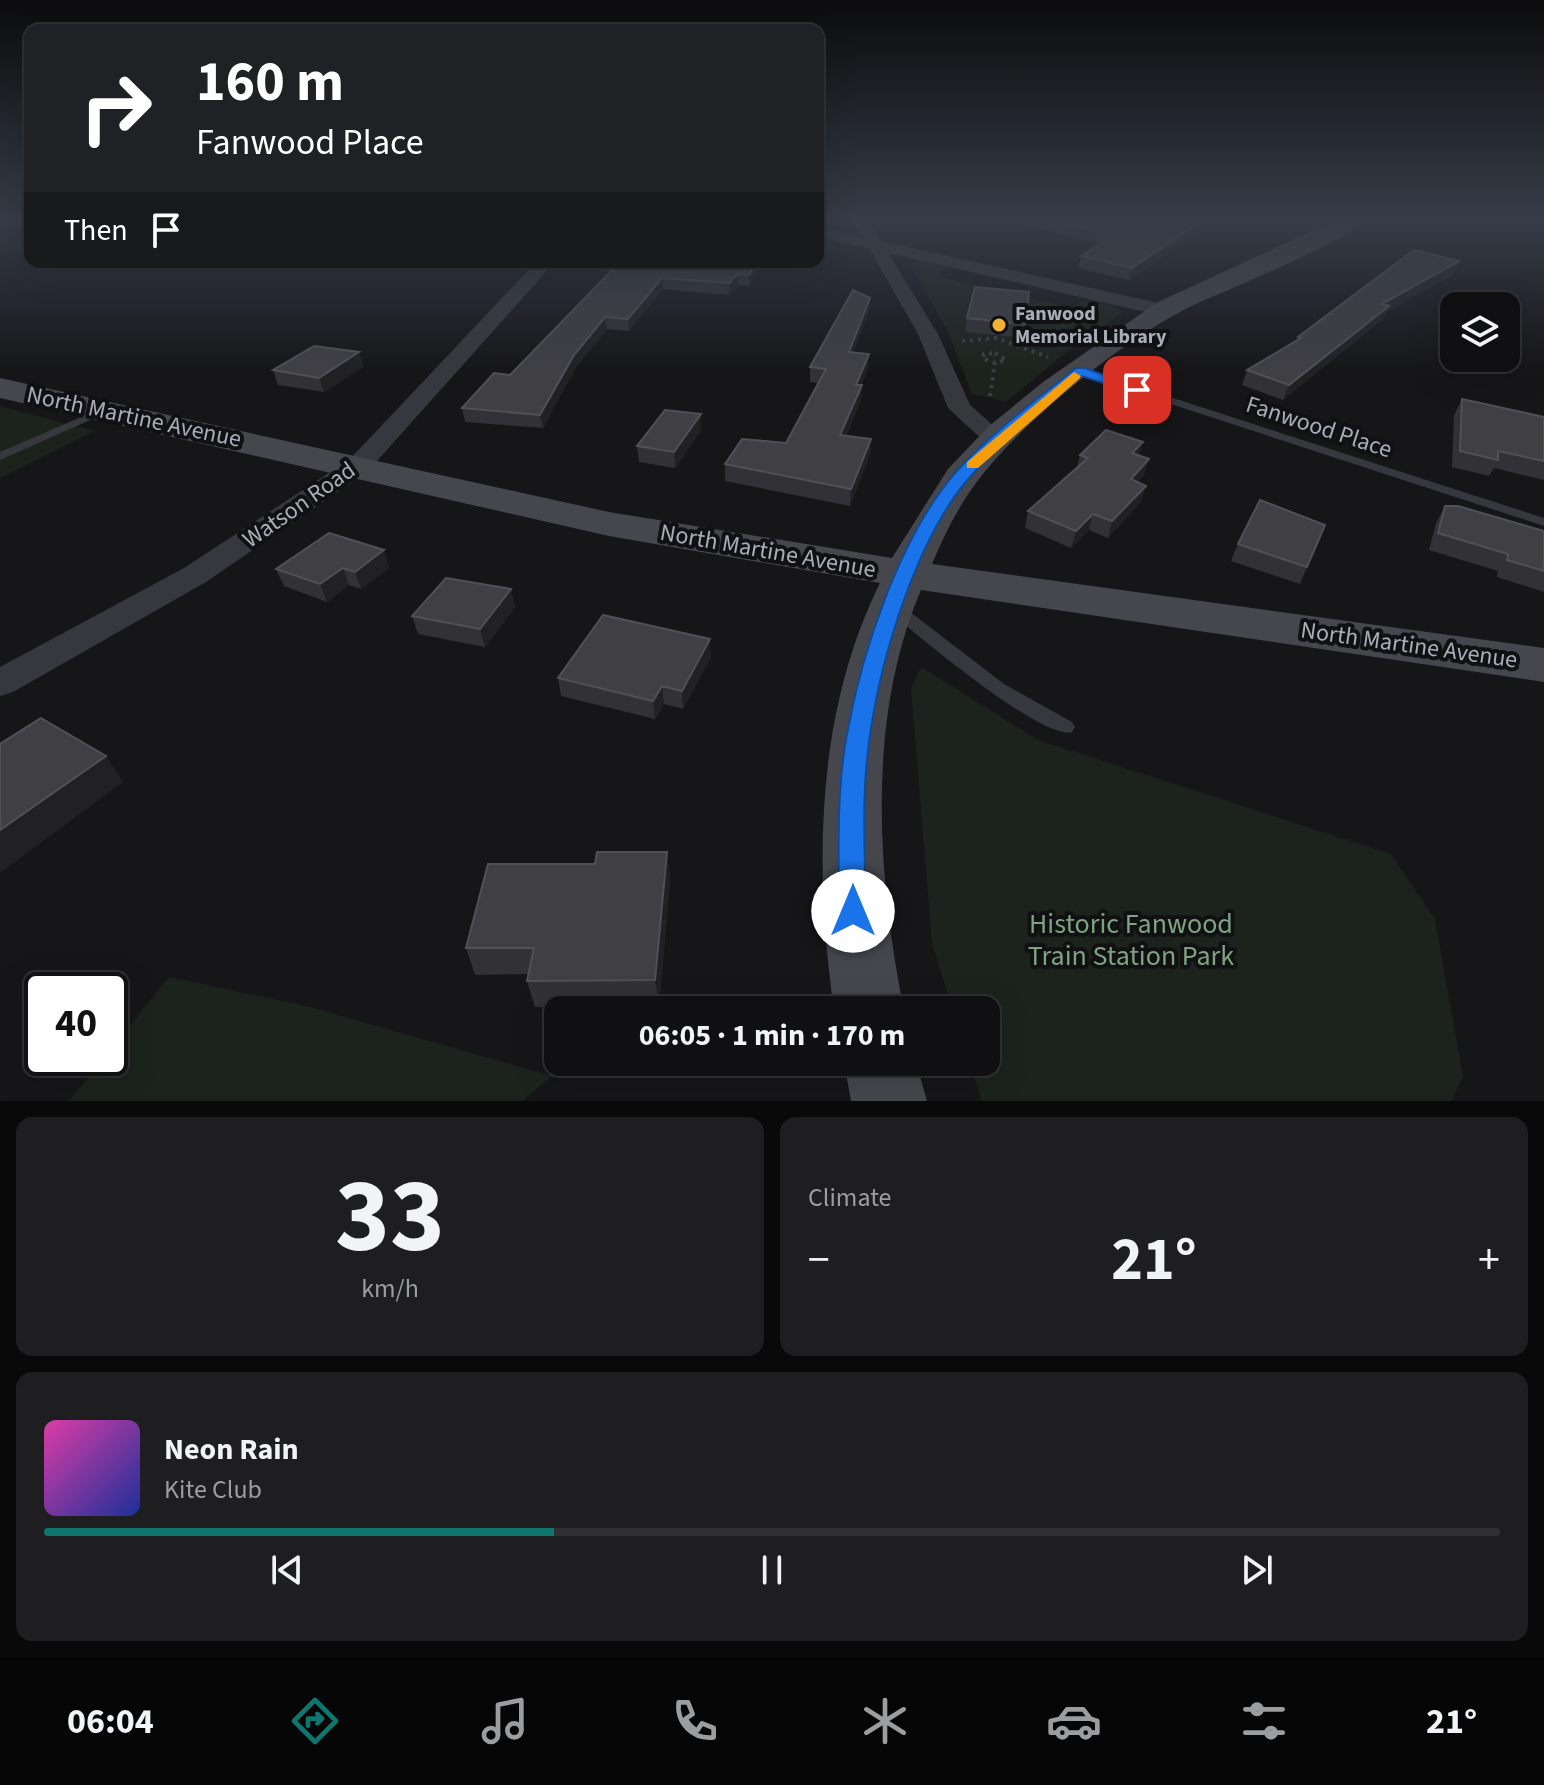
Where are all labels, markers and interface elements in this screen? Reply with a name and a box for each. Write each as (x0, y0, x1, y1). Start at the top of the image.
text: 160 m (196, 43, 344, 122)
icon: right (64, 56, 168, 160)
text: Fanwood Place (196, 117, 424, 168)
icon: arrive (144, 208, 188, 252)
text: Then (64, 209, 128, 252)
map controls (1440, 292, 1520, 372)
button: layers (1440, 292, 1520, 372)
place label: Fanwood Memorial Library (1015, 300, 1167, 351)
marker: Fanwood Memorial Library (990, 316, 1008, 334)
pin (1103, 356, 1171, 424)
icon: arrive (1115, 368, 1159, 412)
street label: North Martine Avenue (23, 377, 245, 457)
street label: Fanwood Place (1241, 387, 1397, 467)
street label: Watson Road (235, 453, 363, 557)
street label: North Martine Avenue (657, 515, 879, 587)
street label: North Martine Avenue (1298, 612, 1520, 678)
position arrow (811, 869, 895, 953)
park label: Historic Fanwood Train Station Park (1028, 904, 1234, 976)
speed limit sign: 40 (24, 972, 128, 1076)
text: 06:05 · 1 min · 170 m (639, 1014, 905, 1057)
text: 33 (335, 1144, 445, 1292)
text: Climate (808, 1179, 892, 1216)
text: 21° (1111, 1218, 1197, 1303)
text: − (808, 1229, 830, 1292)
text: + (1478, 1229, 1500, 1292)
text: km/h (361, 1270, 419, 1307)
text: Neon Rain (164, 1428, 299, 1471)
text: Kite Club (164, 1471, 262, 1508)
icon: previous (265, 1548, 309, 1592)
icon: pause (750, 1548, 794, 1592)
icon: next (1235, 1548, 1279, 1592)
icon: directions (287, 1693, 343, 1749)
icon: music (477, 1693, 533, 1749)
icon: phone (667, 1693, 723, 1749)
icon: climate (857, 1693, 913, 1749)
icon: car (1046, 1693, 1102, 1749)
icon: filters (1236, 1693, 1292, 1749)
text: 06:04 (67, 1696, 154, 1747)
text: 21° (1426, 1696, 1477, 1747)

